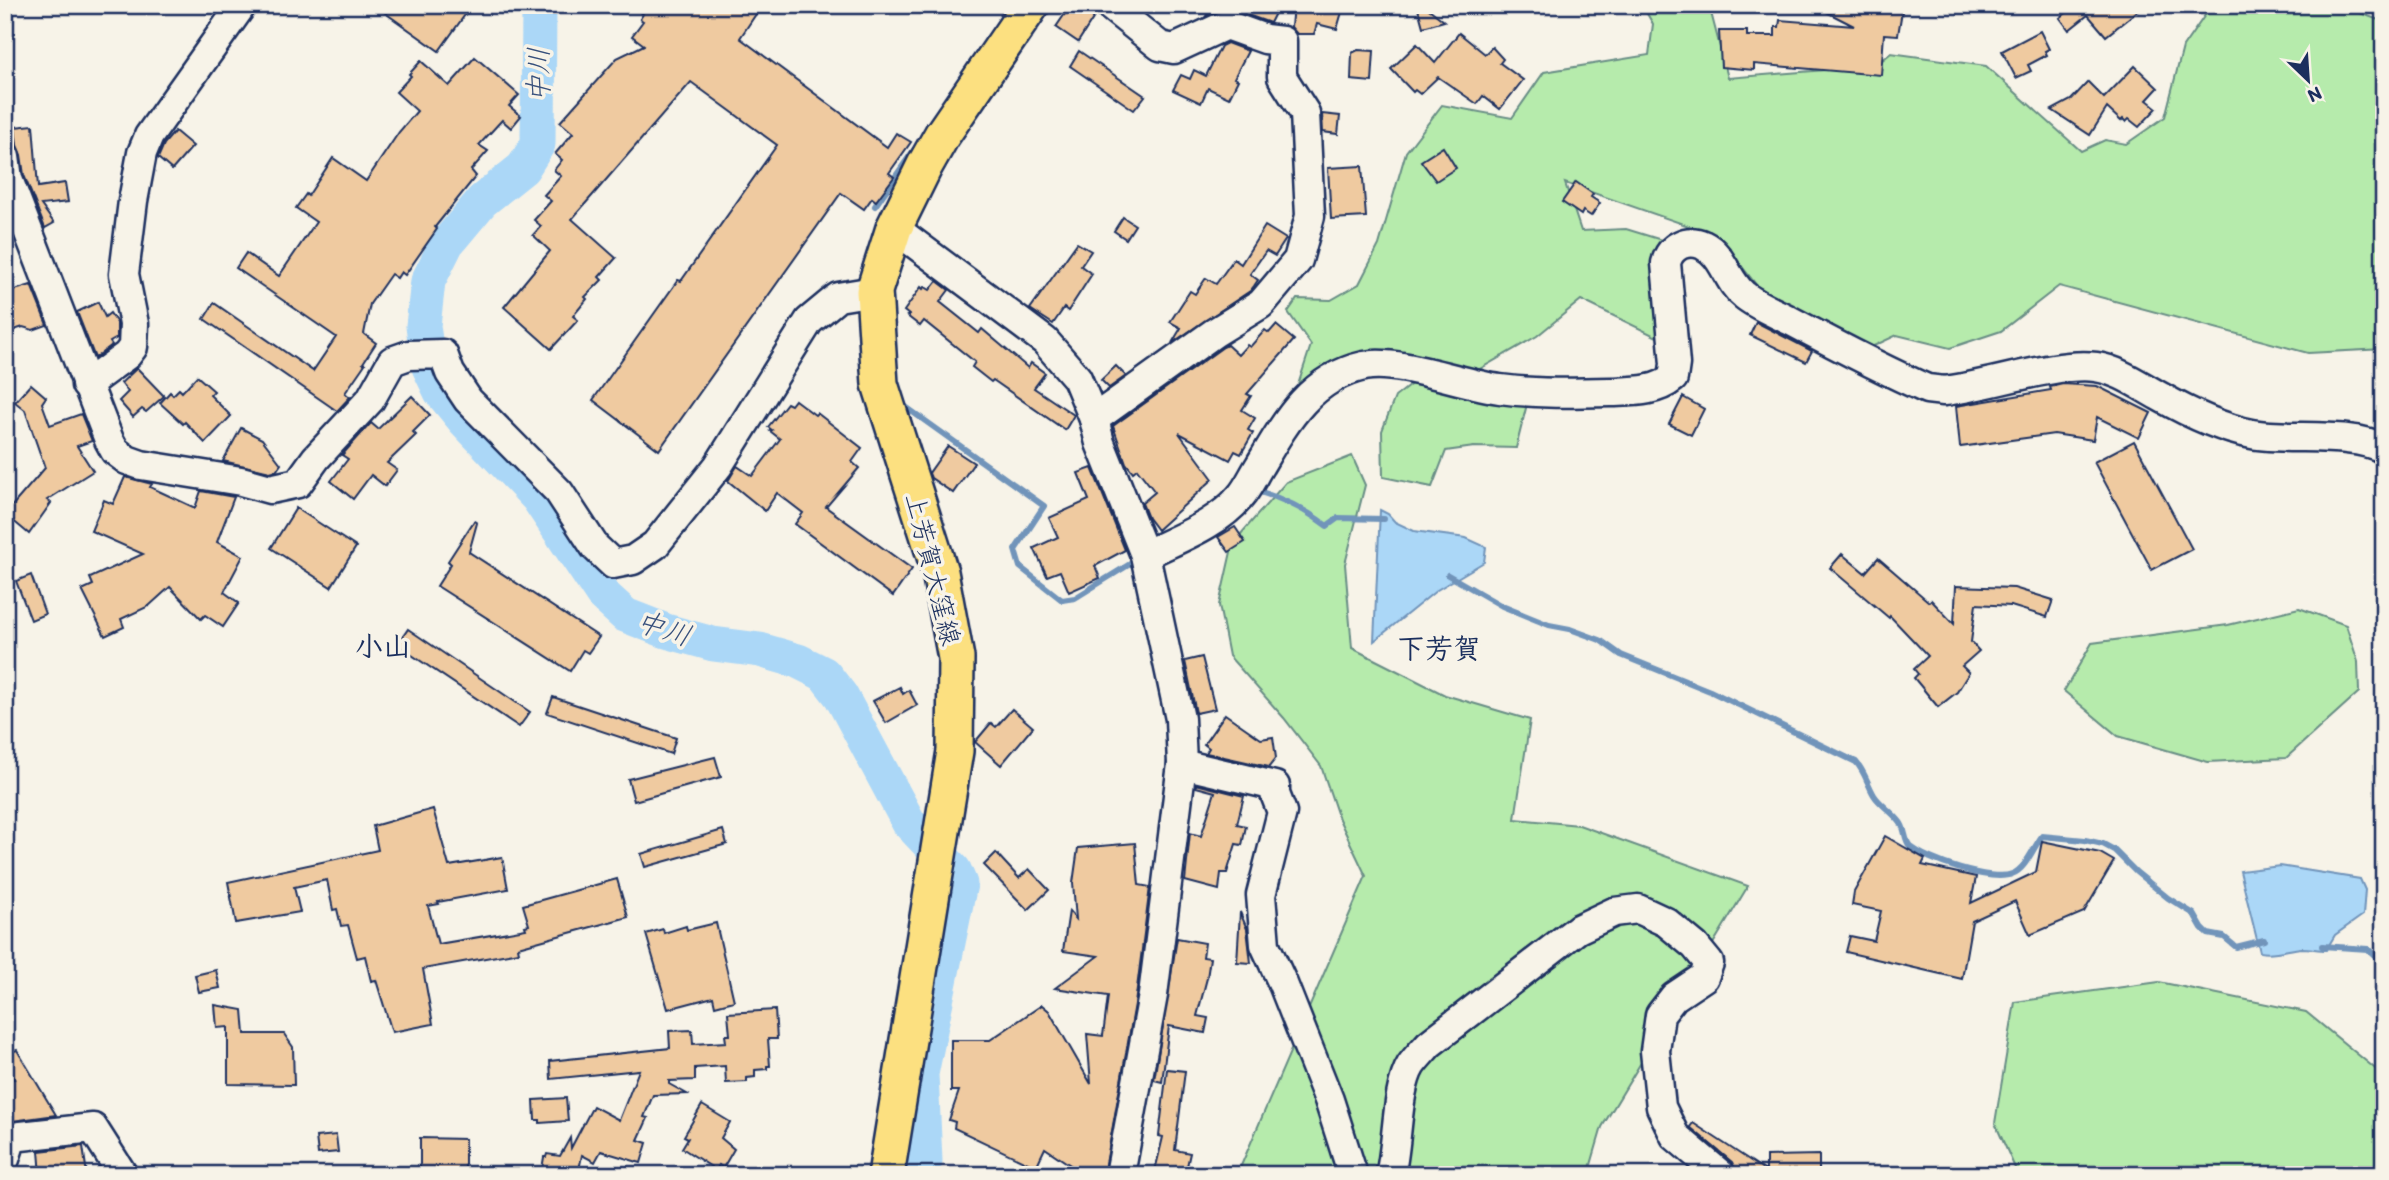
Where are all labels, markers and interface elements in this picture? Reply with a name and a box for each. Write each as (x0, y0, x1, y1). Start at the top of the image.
north arrow (2274, 46, 2344, 116)
water label: 中川 (521, 47, 555, 103)
text: N (2304, 82, 2326, 108)
street label: 上芳賀大窪線 (899, 489, 967, 649)
water label: 中川 (632, 603, 696, 653)
district label: 小山 (355, 629, 411, 663)
district label: 下芳賀 (1397, 631, 1481, 665)

